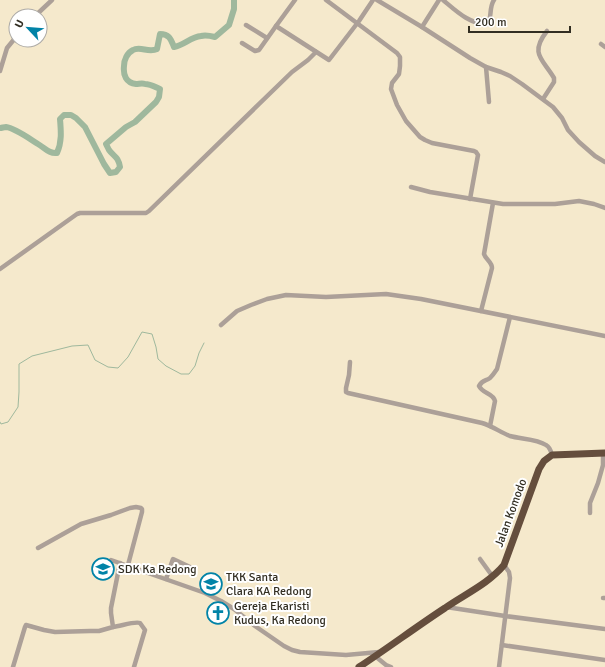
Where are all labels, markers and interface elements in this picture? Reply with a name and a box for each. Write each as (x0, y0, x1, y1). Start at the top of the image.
north arrow (8, 8, 48, 48)
scale bar (469, 8, 570, 34)
text: 200 m (475, 15, 507, 30)
text: U (12, 18, 27, 30)
street label: Jalan Komodo (492, 477, 530, 549)
school or university icon: SDK Ka Redong (90, 556, 116, 582)
place label: SDK Ka Redong (118, 562, 197, 577)
place label: TKK Santa Clara KA Redong (226, 570, 312, 599)
school or university icon: TKK Santa Clara KA Redong (198, 571, 224, 597)
place label: Gereja Ekaristi Kudus, Ka Redong (234, 599, 326, 628)
church icon: Gereja Ekaristi Kudus, Ka Redong (205, 600, 231, 626)

